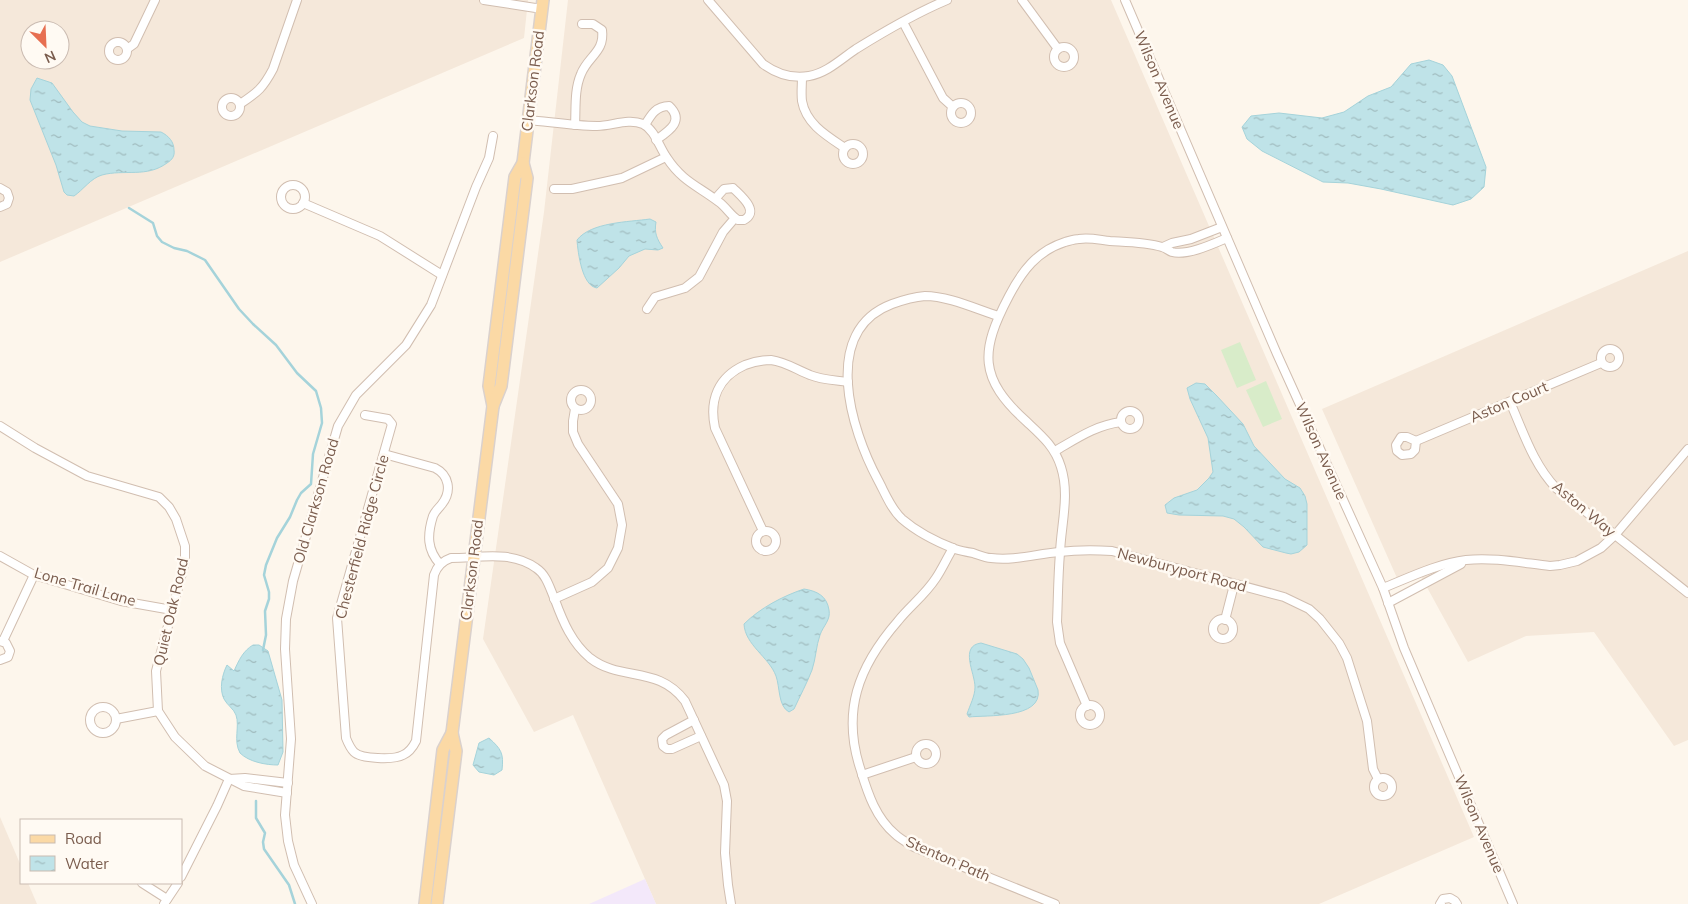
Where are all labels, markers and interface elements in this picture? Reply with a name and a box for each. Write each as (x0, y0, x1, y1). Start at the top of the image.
north arrow (20, 20, 70, 70)
street label: Wilson Avenue (1130, 28, 1189, 132)
street label: Clarkson Road (517, 29, 548, 132)
text: N (42, 47, 59, 67)
street label: Aston Court (1467, 377, 1551, 426)
street label: Wilson Avenue (1291, 399, 1351, 503)
street label: Old Clarkson Road (289, 436, 342, 566)
street label: Chesterfield Ridge Circle (330, 453, 393, 621)
street label: Aston Way (1549, 476, 1620, 541)
street label: Clarkson Road (456, 518, 487, 621)
street label: Newburyport Road (1115, 543, 1249, 596)
street label: Quiet Oak Road (149, 556, 192, 668)
street label: Lone Trail Lane (32, 563, 138, 610)
street label: Wilson Avenue (1450, 772, 1509, 876)
legend (20, 819, 182, 884)
text: Road (65, 829, 102, 848)
street label: Stenton Path (903, 831, 993, 886)
text: Water (65, 854, 109, 873)

